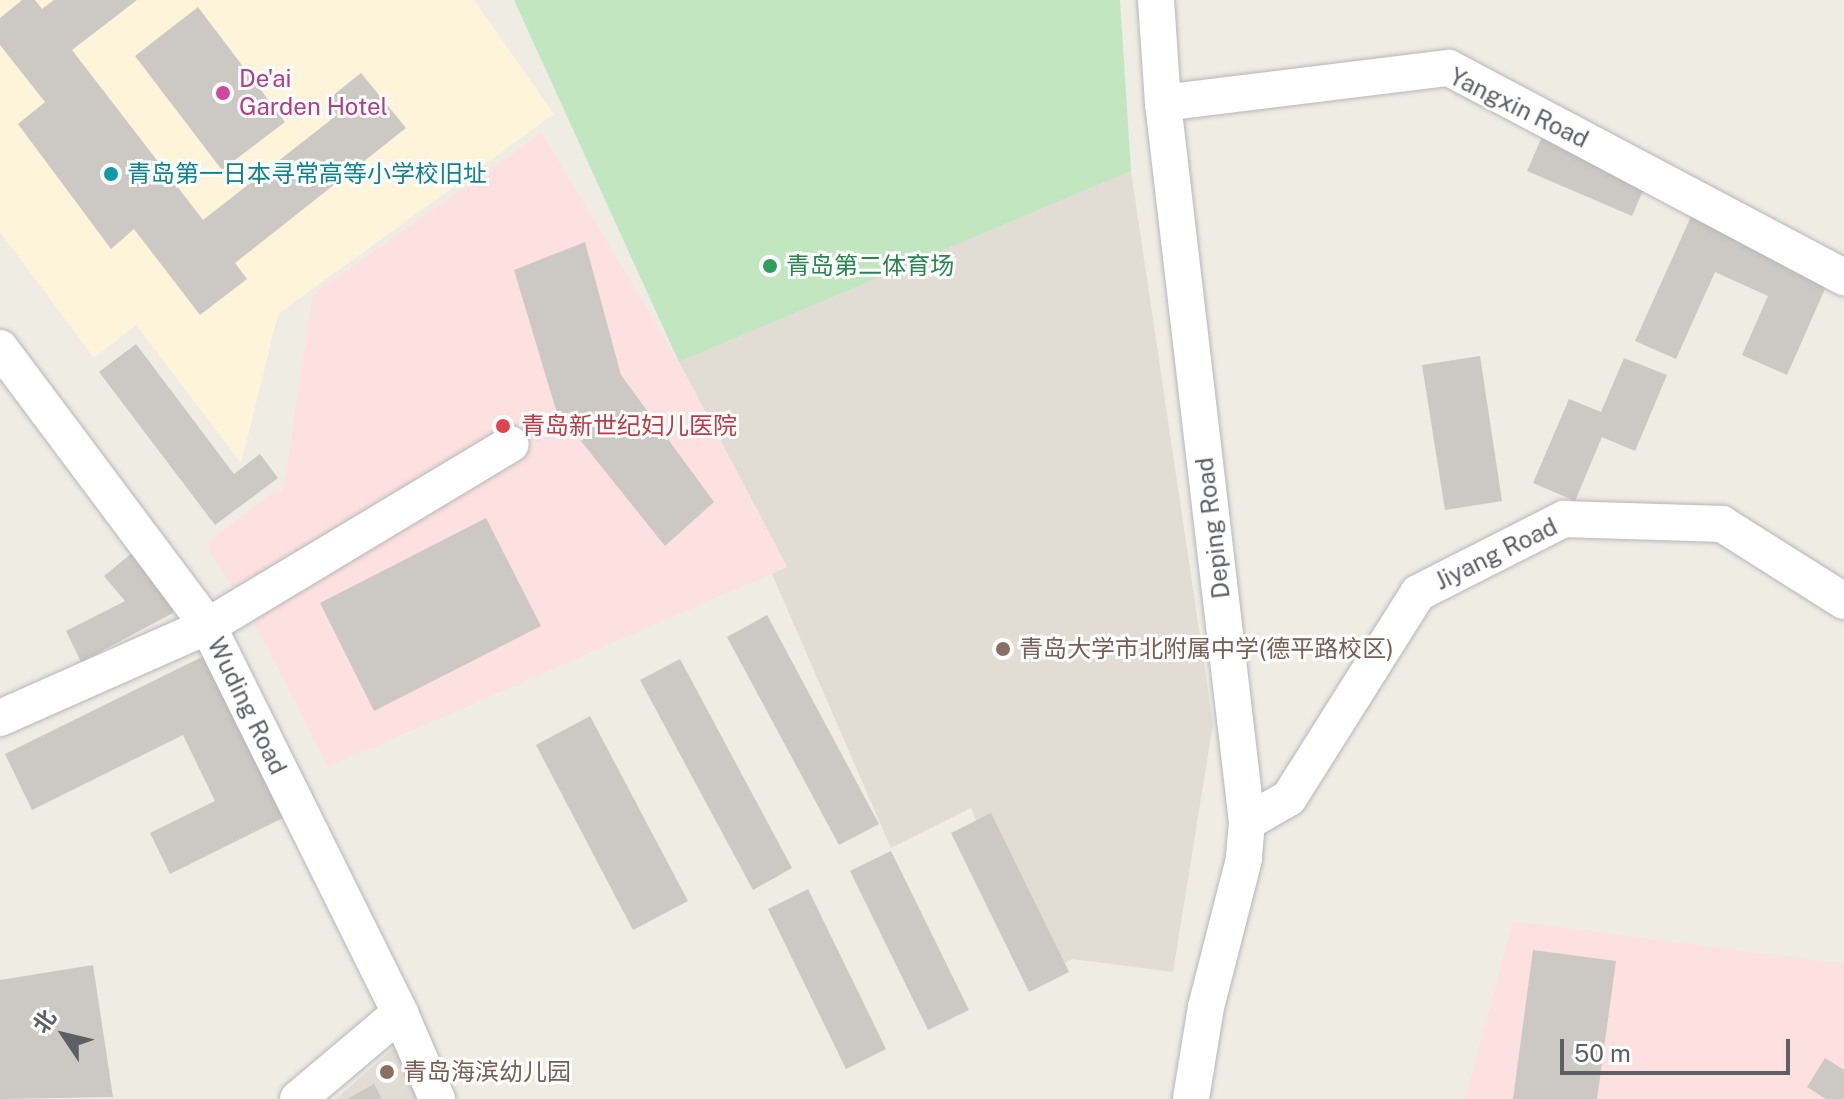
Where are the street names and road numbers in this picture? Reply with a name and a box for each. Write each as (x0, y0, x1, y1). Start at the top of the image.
street label: Yangxin Road (1445, 62, 1593, 154)
street label: Deping Road (1190, 456, 1236, 600)
street label: Jiyang Road (1430, 512, 1562, 596)
street label: Wuding Road (201, 633, 293, 779)

